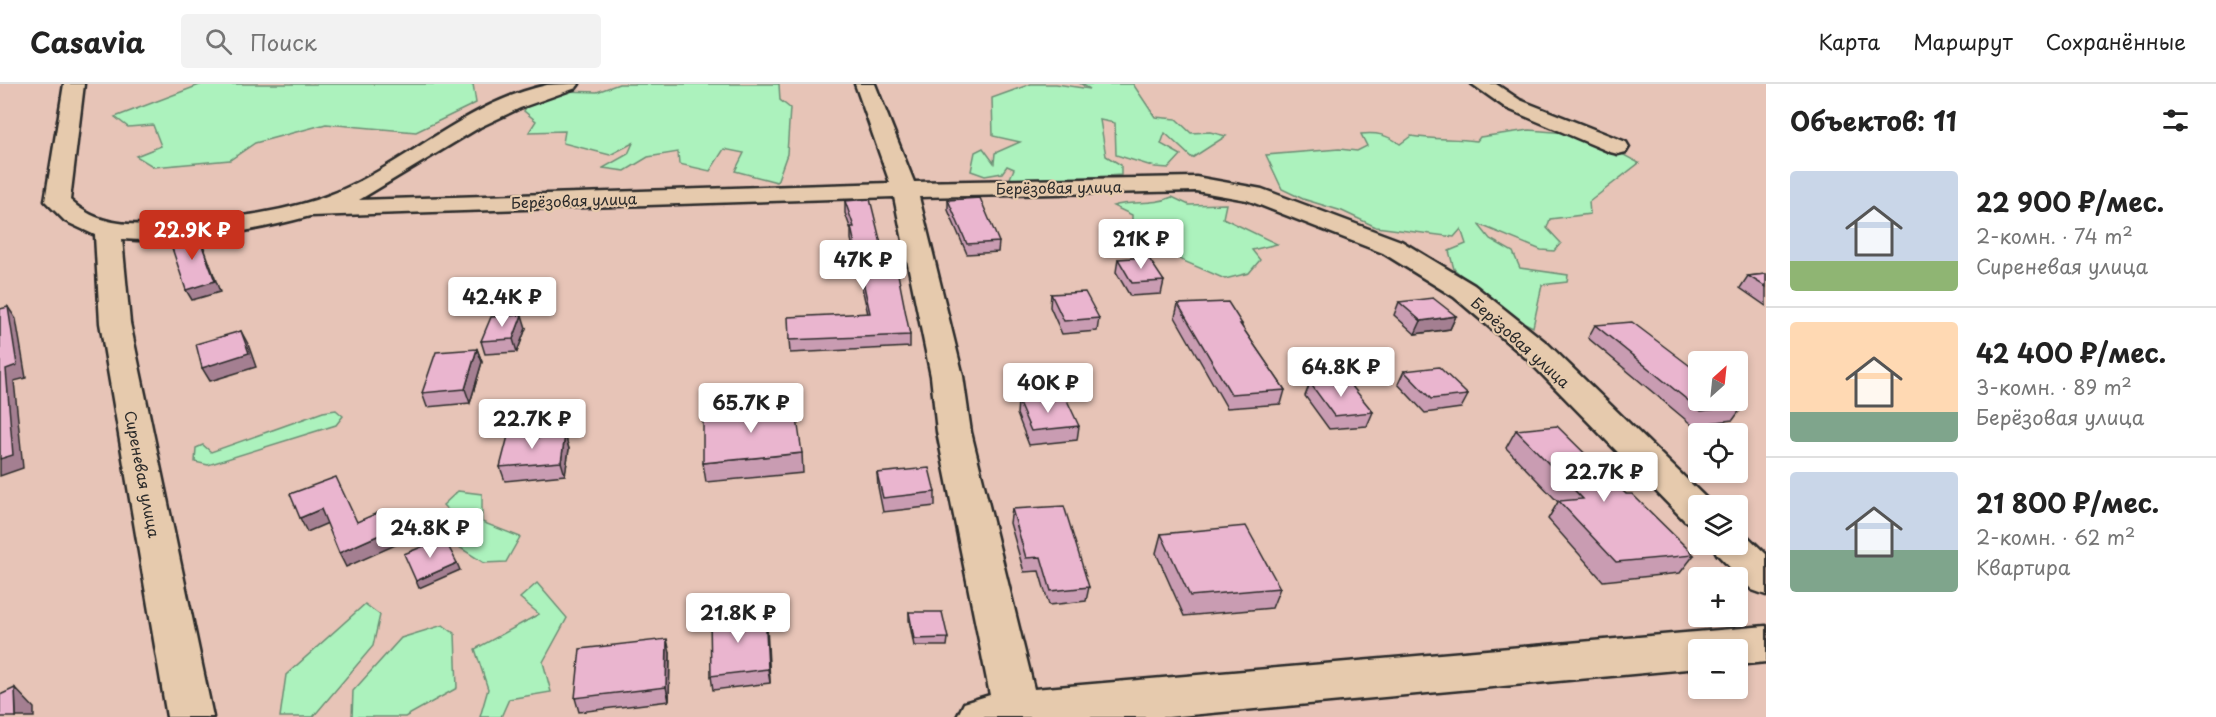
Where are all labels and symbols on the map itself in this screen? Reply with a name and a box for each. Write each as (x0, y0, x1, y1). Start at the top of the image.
street label: Берёзовая улица (996, 174, 1123, 200)
street label: Берёзовая улица (511, 186, 638, 214)
pin: 22.9K ₽ (137, 210, 247, 261)
pin: 21K ₽ (1099, 219, 1183, 270)
pin: 47K ₽ (821, 240, 905, 291)
pin: 42.4K ₽ (447, 277, 557, 328)
street label: Берёзовая улица (1466, 291, 1576, 393)
pin: 64.8K ₽ (1286, 347, 1396, 398)
north arrow (1688, 351, 1748, 411)
pin: 40K ₽ (1006, 363, 1090, 414)
pin: 65.7K ₽ (696, 383, 806, 434)
pin: 22.7K ₽ (477, 399, 587, 450)
street label: Сиреневая улица (119, 408, 167, 540)
pin: 22.7K ₽ (1549, 452, 1659, 503)
pin: 24.8K ₽ (375, 508, 485, 559)
pin: 21.8K ₽ (683, 593, 793, 644)

